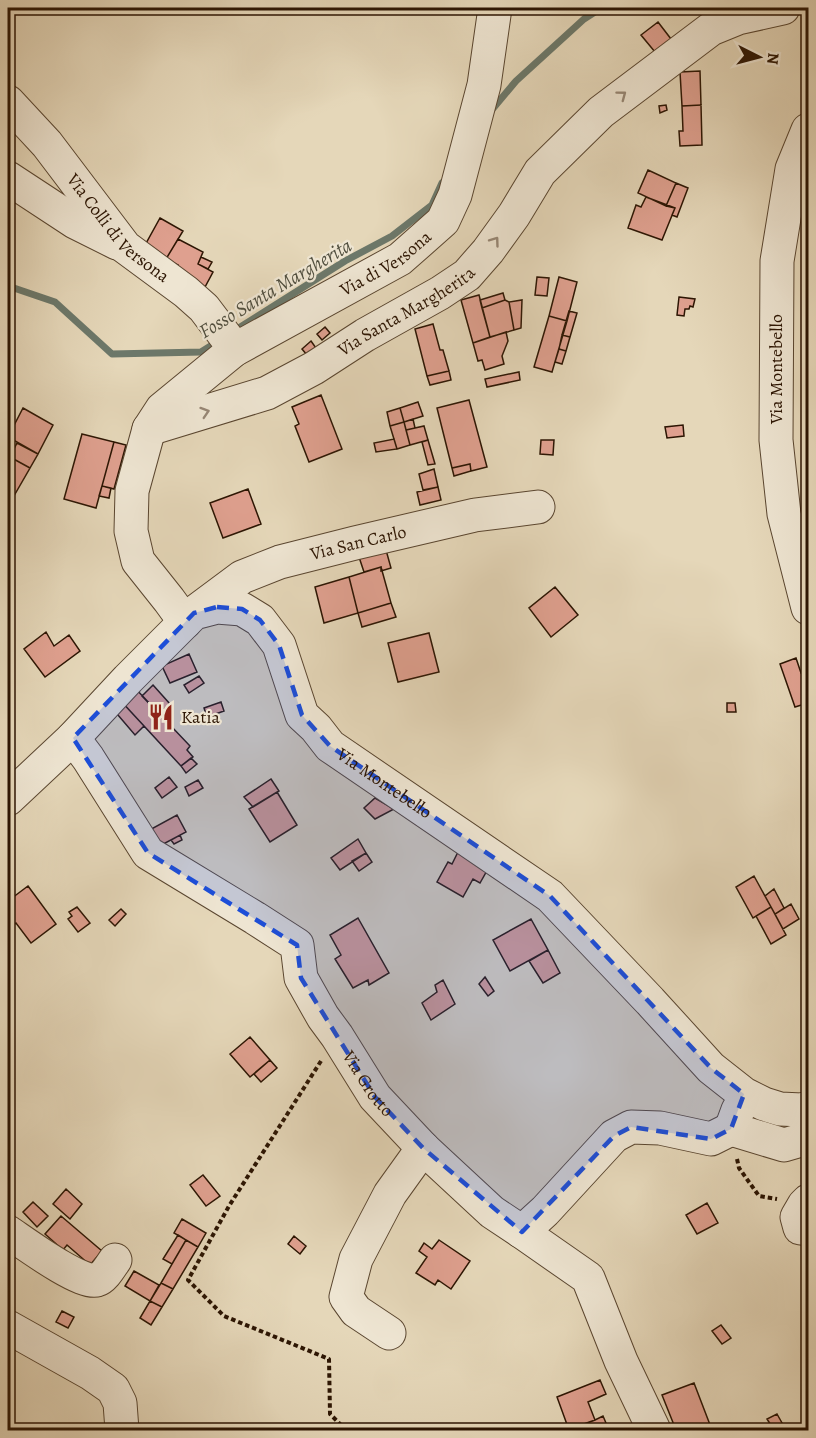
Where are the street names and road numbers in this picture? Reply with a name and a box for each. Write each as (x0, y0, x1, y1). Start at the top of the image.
street label: Via Colli di Versona (61, 168, 175, 288)
street label: Via di Versona (335, 224, 437, 302)
street label: Via Santa Margherita (332, 261, 481, 362)
street label: Via Montebello (764, 314, 788, 425)
street label: Via San Carlo (307, 519, 409, 566)
street label: Via Montebello (331, 742, 437, 824)
street label: Via Grotto (336, 1045, 399, 1122)

